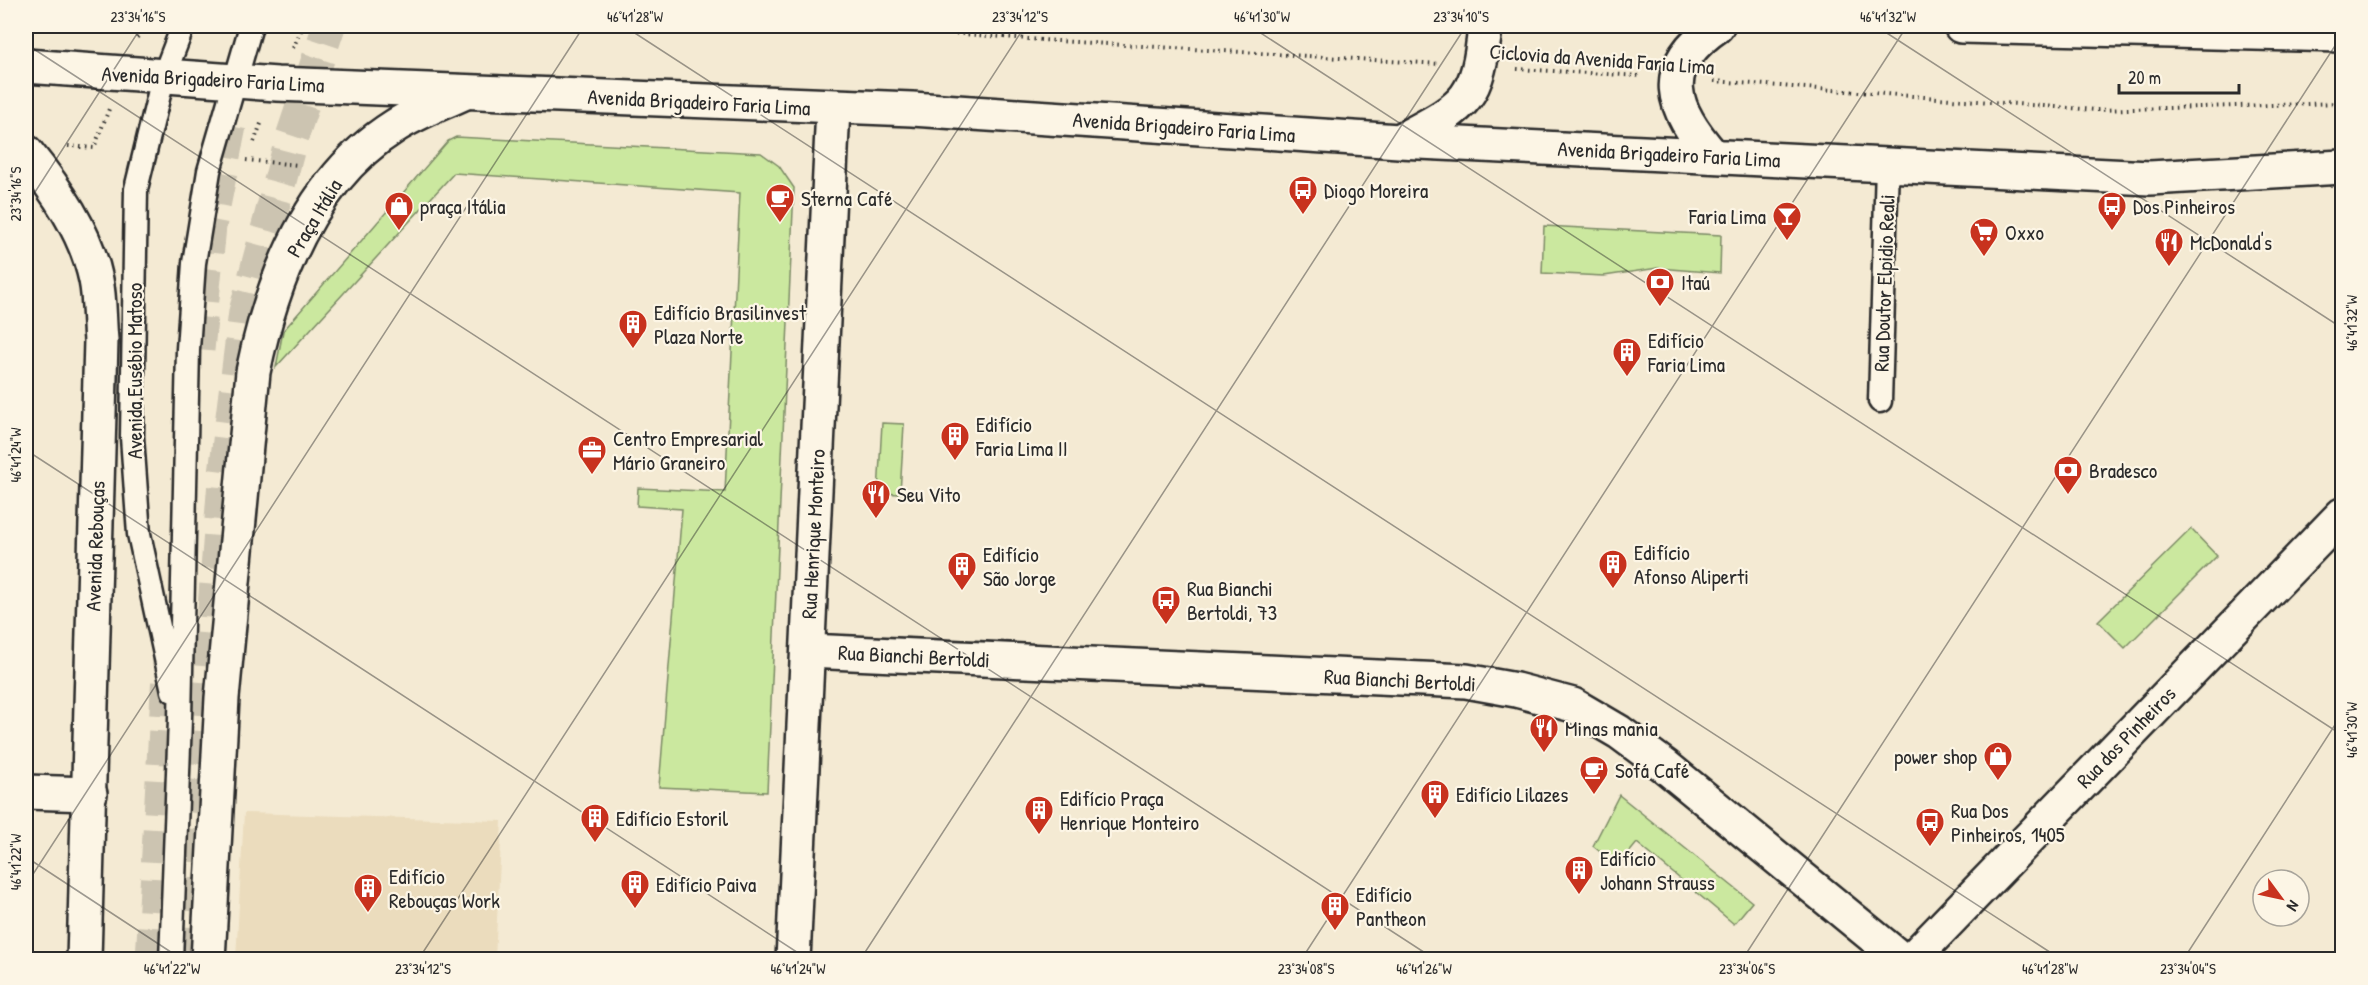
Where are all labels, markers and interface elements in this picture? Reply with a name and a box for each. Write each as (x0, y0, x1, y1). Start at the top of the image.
text: 23°34'16"S (111, 6, 166, 27)
text: 46°41'28"W (607, 6, 664, 27)
text: 23°34'12"S (992, 6, 1048, 27)
text: 46°41'30"W (1234, 6, 1291, 27)
text: 23°34'10"S (1433, 6, 1489, 27)
text: 46°41'32"W (1860, 6, 1917, 27)
street label: Ciclovia da Avenida Faria Lima (1489, 37, 1715, 81)
scale bar (2119, 57, 2239, 95)
street label: Avenida Brigadeiro Faria Lima (101, 59, 325, 99)
text: 20 m (2128, 65, 2161, 90)
street label: Avenida Brigadeiro Faria Lima (587, 82, 811, 122)
street label: Avenida Brigadeiro Faria Lima (1072, 105, 1296, 149)
street label: Avenida Brigadeiro Faria Lima (1557, 134, 1781, 174)
text: 23°34'16"S (5, 166, 26, 221)
street label: Praça Itália (279, 173, 349, 263)
bus stop icon: Diogo Moreira (1287, 174, 1319, 216)
place label: Diogo Moreira (1324, 176, 1428, 205)
cafe icon: Sterna Café (764, 182, 796, 224)
place label: Sterna Café (801, 184, 893, 213)
shop icon: praça Itália (383, 190, 415, 232)
bus stop icon: Dos Pinheiros (2096, 190, 2128, 232)
place label: praça Itália (420, 192, 505, 221)
place label: Dos Pinheiros (2133, 192, 2235, 221)
street label: Rua Doutor Elpidio Reali (1866, 194, 1902, 372)
bar icon: Faria Lima (1771, 200, 1803, 242)
place label: Faria Lima (1688, 202, 1766, 231)
supermarket icon: Oxxo (1968, 216, 2000, 258)
place label: Oxxo (2005, 218, 2044, 247)
restaurant icon: McDonald's (2153, 226, 2185, 268)
place label: McDonald's (2190, 228, 2272, 257)
bank icon: Itaú (1644, 266, 1676, 308)
place label: Itaú (1681, 268, 1710, 297)
street label: Avenida Eusébio Matoso (120, 283, 149, 459)
text: 46°41'32"W (2341, 294, 2362, 351)
place label: Edifício Brasilinvest Plaza Norte (654, 298, 807, 351)
building icon: Edifício Brasilinvest Plaza Norte (617, 308, 649, 350)
place label: Edifício Faria Lima (1647, 326, 1725, 379)
building icon: Edifício Faria Lima (1611, 336, 1643, 378)
place label: Edifício Faria Lima II (975, 410, 1068, 463)
building icon: Edifício Faria Lima II (939, 420, 971, 462)
place label: Centro Empresarial Mário Graneiro (613, 424, 763, 477)
text: 46°41'24"W (5, 427, 26, 483)
office icon: Centro Empresarial Mário Graneiro (576, 434, 608, 476)
street label: Rua Henrique Monteiro (794, 448, 832, 620)
bank icon: Bradesco (2052, 454, 2084, 496)
place label: Bradesco (2089, 456, 2157, 485)
restaurant icon: Seu Vito (860, 478, 892, 520)
street label: Avenida Rebouças (78, 480, 112, 612)
place label: Seu Vito (897, 480, 960, 509)
place label: Edifício Afonso Aliperti (1634, 538, 1749, 591)
place label: Edifício São Jorge (983, 540, 1056, 593)
building icon: Edifício Afonso Aliperti (1597, 548, 1629, 590)
building icon: Edifício São Jorge (946, 550, 978, 592)
place label: Rua Bianchi Bertoldi, 73 (1187, 574, 1277, 627)
bus stop icon: Rua Bianchi Bertoldi, 73 (1150, 584, 1182, 626)
street label: Rua Bianchi Bertoldi (837, 638, 991, 674)
street label: Rua Bianchi Bertoldi (1323, 662, 1477, 698)
street label: Rua dos Pinheiros (2070, 680, 2182, 794)
text: 46°41'30"W (2341, 701, 2362, 758)
restaurant icon: Minas mania (1528, 712, 1560, 754)
place label: Minas mania (1565, 714, 1658, 743)
shop icon: power shop (1982, 740, 2014, 782)
place label: power shop (1894, 742, 1977, 771)
cafe icon: Sofá Café (1578, 754, 1610, 796)
place label: Sofá Café (1615, 756, 1689, 785)
building icon: Edifício Lilazes (1419, 778, 1451, 820)
place label: Edifício Lilazes (1456, 780, 1568, 809)
place label: Edifício Praça Henrique Monteiro (1060, 784, 1199, 837)
building icon: Edifício Praça Henrique Monteiro (1023, 794, 1055, 836)
place label: Rua Dos Pinheiros, 1405 (1951, 796, 2065, 849)
building icon: Edifício Estoril (579, 802, 611, 844)
place label: Edifício Estoril (616, 804, 728, 833)
bus stop icon: Rua Dos Pinheiros, 1405 (1914, 806, 1946, 848)
text: 46°41'22"W (5, 833, 26, 890)
place label: Edifício Johann Strauss (1600, 844, 1715, 897)
building icon: Edifício Johann Strauss (1563, 854, 1595, 896)
place label: Edifício Rebouças Work (389, 862, 500, 915)
building icon: Edifício Paiva (619, 868, 651, 910)
north arrow (2251, 868, 2311, 928)
place label: Edifício Paiva (656, 870, 756, 899)
building icon: Edifício Rebouças Work (352, 872, 384, 914)
place label: Edifício Pantheon (1356, 880, 1426, 933)
building icon: Edifício Pantheon (1319, 890, 1351, 932)
text: N (2282, 897, 2305, 916)
text: 46°41'22"W (144, 958, 201, 979)
text: 23°34'12"S (395, 958, 451, 979)
text: 46°41'24"W (770, 958, 826, 979)
text: 23°34'08"S (1278, 958, 1334, 979)
text: 46°41'26"W (1396, 958, 1452, 979)
text: 23°34'06"S (1719, 958, 1775, 979)
text: 46°41'28"W (2022, 958, 2079, 979)
text: 23°34'04"S (2160, 958, 2216, 979)

